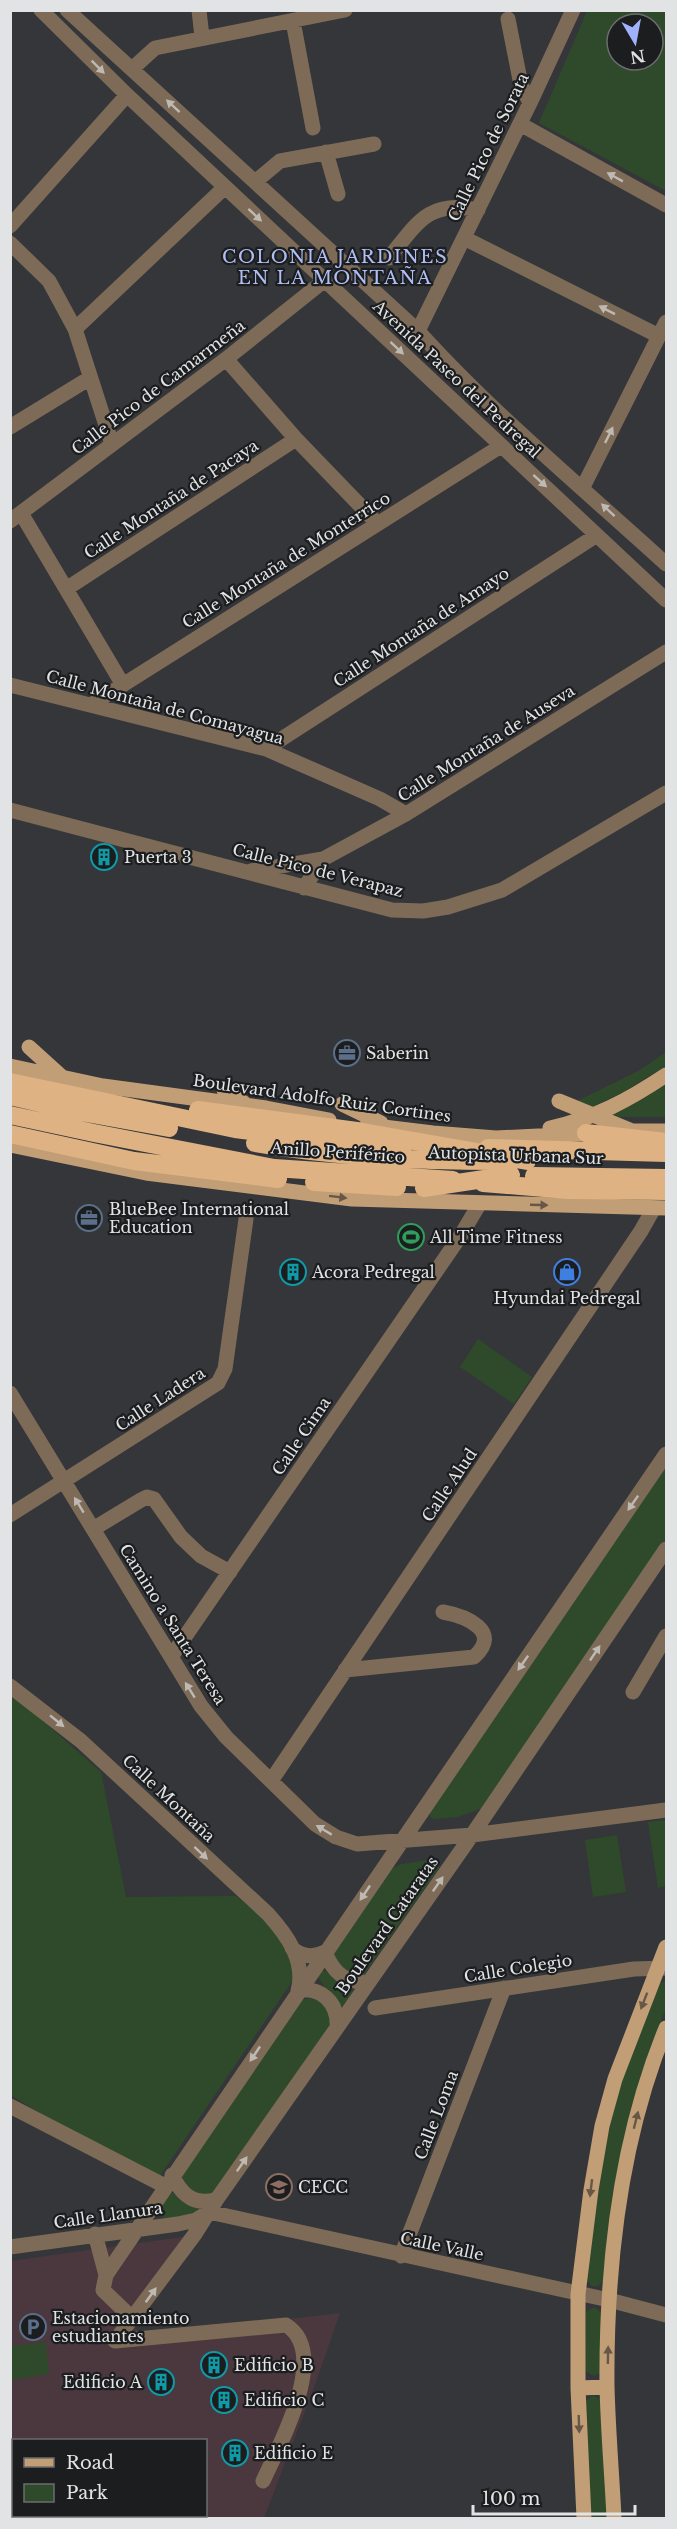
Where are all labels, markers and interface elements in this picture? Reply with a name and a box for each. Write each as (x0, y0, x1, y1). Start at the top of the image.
north arrow (605, 12, 665, 72)
text: N (628, 46, 647, 68)
one-way arrow (90, 59, 104, 73)
street label: Calle Pico de Sorata (443, 69, 533, 225)
one-way arrow (166, 99, 181, 113)
one-way arrow (606, 172, 623, 182)
one-way arrow (248, 207, 262, 221)
district label: COLONIA JARDINES EN LA MONTAÑA (222, 246, 448, 289)
street label: Avenida Paseo del Pedregal (368, 295, 545, 462)
one-way arrow (598, 305, 615, 314)
street label: Calle Pico de Camarmeña (67, 315, 249, 459)
one-way arrow (390, 341, 405, 355)
one-way arrow (604, 426, 614, 444)
street label: Calle Montaña de Pacaya (80, 435, 262, 563)
one-way arrow (532, 474, 547, 488)
street label: Calle Montaña de Monterrico (178, 488, 394, 632)
one-way arrow (601, 504, 616, 517)
street label: Calle Montaña de Amayo (329, 563, 513, 691)
street label: Calle Montaña de Comayagua (44, 666, 286, 748)
street label: Calle Montaña de Auseva (394, 680, 578, 806)
street label: Calle Pico de Verapaz (231, 839, 406, 901)
building icon: Puerta 3 (89, 842, 119, 872)
place label: Puerta 3 (124, 847, 192, 867)
office icon: Saberin (332, 1038, 362, 1068)
place label: Saberin (366, 1043, 429, 1063)
street label: Boulevard Adolfo Ruiz Cortines (192, 1070, 452, 1126)
street label: Anillo Periférico (269, 1137, 406, 1167)
street label: Autopista Urbana Sur (427, 1142, 604, 1168)
one-way arrow (328, 1192, 347, 1202)
place label: BlueBee International Education (109, 1199, 289, 1237)
one-way arrow (529, 1200, 548, 1209)
office icon: BlueBee International Education (74, 1203, 104, 1233)
sports icon: All Time Fitness (396, 1222, 426, 1252)
place label: All Time Fitness (429, 1227, 563, 1247)
building icon: Acora Pedregal (278, 1257, 308, 1287)
shop icon: Hyundai Pedregal (552, 1257, 582, 1287)
place label: Acora Pedregal (311, 1262, 435, 1282)
place label: Hyundai Pedregal (494, 1288, 640, 1308)
street label: Calle Ladera (111, 1363, 209, 1435)
street label: Calle Cima (267, 1393, 335, 1479)
street label: Calle Alud (417, 1444, 481, 1526)
one-way arrow (627, 1494, 639, 1510)
one-way arrow (73, 1497, 84, 1513)
street label: Camino a Santa Teresa (115, 1540, 231, 1708)
one-way arrow (590, 1645, 601, 1662)
one-way arrow (517, 1655, 529, 1671)
one-way arrow (185, 1682, 196, 1698)
one-way arrow (49, 1714, 64, 1727)
street label: Calle Montaña (119, 1750, 219, 1846)
one-way arrow (316, 1825, 333, 1836)
one-way arrow (193, 1846, 208, 1860)
street label: Boulevard Cataratas (332, 1852, 442, 1998)
one-way arrow (432, 1876, 444, 1892)
one-way arrow (359, 1885, 371, 1901)
street label: Calle Colegio (463, 1950, 573, 1986)
one-way arrow (639, 1992, 648, 2010)
one-way arrow (250, 2046, 261, 2062)
street label: Calle Loma (410, 2067, 462, 2162)
one-way arrow (632, 2111, 642, 2130)
one-way arrow (236, 2156, 248, 2172)
school or university icon: CECC (264, 2172, 294, 2202)
place label: CECC (298, 2177, 348, 2197)
one-way arrow (587, 2179, 596, 2198)
street label: Calle Llanura (52, 2197, 164, 2233)
street label: Calle Valle (399, 2227, 485, 2265)
one-way arrow (145, 2287, 157, 2303)
place label: Estacionamiento estudiantes (52, 2308, 190, 2346)
parking icon: Estacionamiento estudiantes (18, 2312, 48, 2342)
one-way arrow (603, 2346, 613, 2365)
building icon: Edificio B (199, 2350, 229, 2380)
place label: Edificio B (234, 2355, 314, 2375)
building icon: Edificio A (146, 2367, 176, 2397)
place label: Edificio A (63, 2372, 143, 2392)
building icon: Edificio C (209, 2385, 239, 2415)
place label: Edificio C (244, 2390, 324, 2410)
one-way arrow (574, 2415, 584, 2434)
building icon: Edificio E (220, 2438, 250, 2468)
legend (12, 2439, 207, 2517)
place label: Edificio E (254, 2443, 333, 2463)
text: Road (66, 2452, 114, 2474)
scale bar (473, 2478, 635, 2516)
text: Park (66, 2482, 108, 2504)
text: 100 m (482, 2488, 540, 2510)

